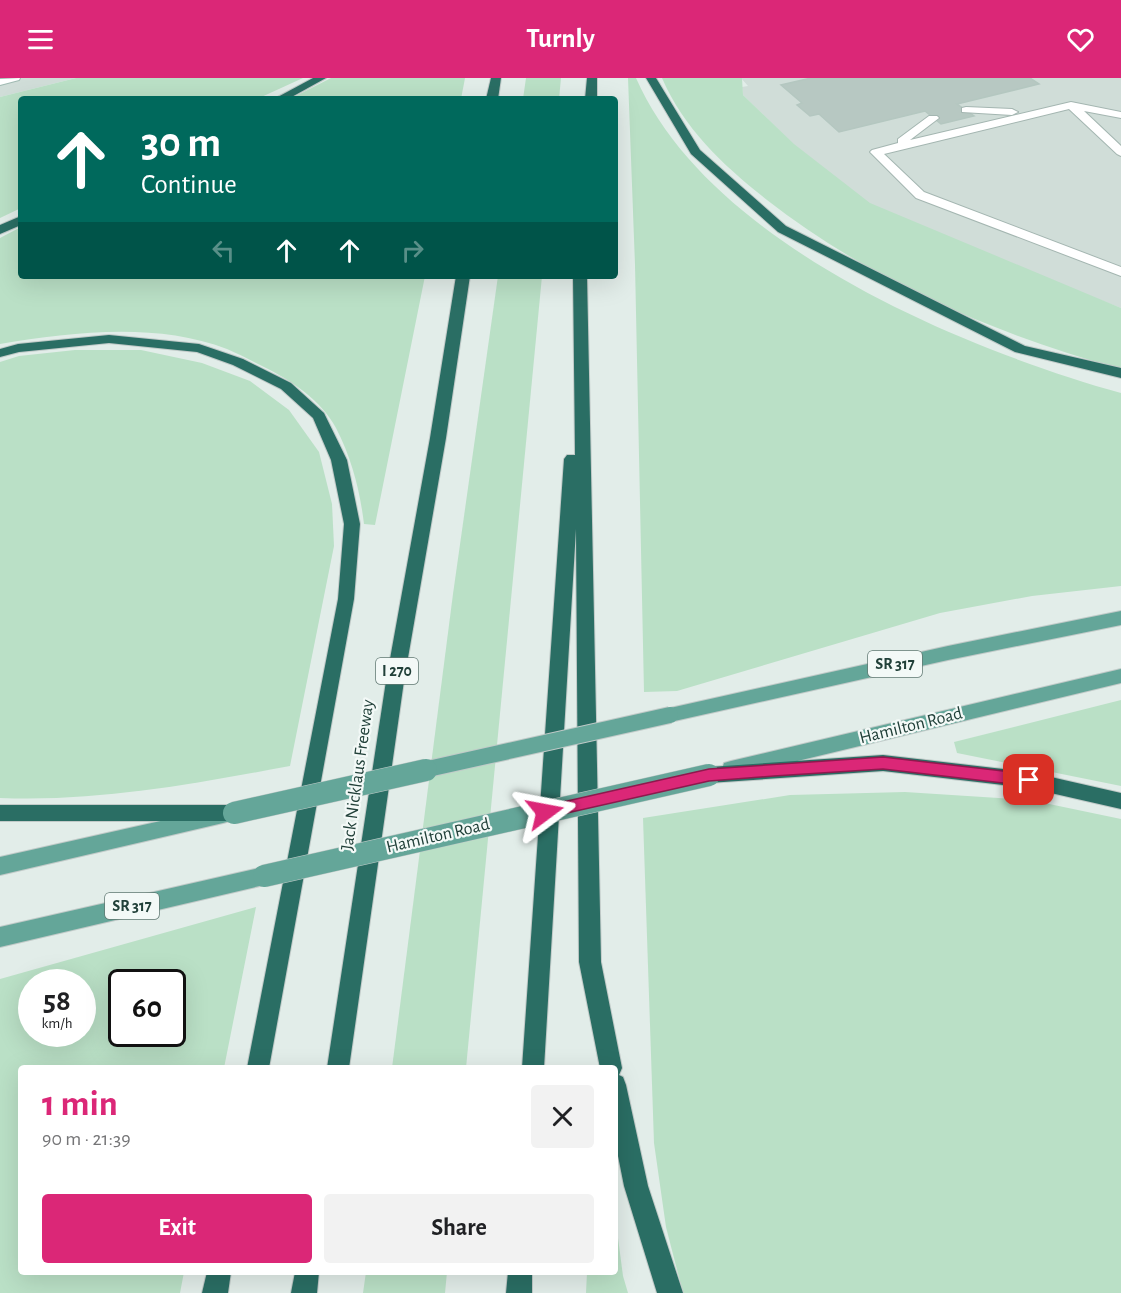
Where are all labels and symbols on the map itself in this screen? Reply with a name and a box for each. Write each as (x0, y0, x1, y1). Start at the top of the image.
road number: SR 317 (868, 651, 922, 677)
road number: I 270 (376, 658, 418, 684)
street label: Jack Nicklaus Freeway (339, 698, 378, 852)
street label: Hamilton Road (858, 705, 964, 747)
pin (1003, 754, 1054, 805)
position arrow (513, 780, 577, 844)
street label: Hamilton Road (385, 815, 491, 857)
road number: SR 317 (105, 893, 159, 919)
speed limit sign: 60 (108, 969, 186, 1047)

